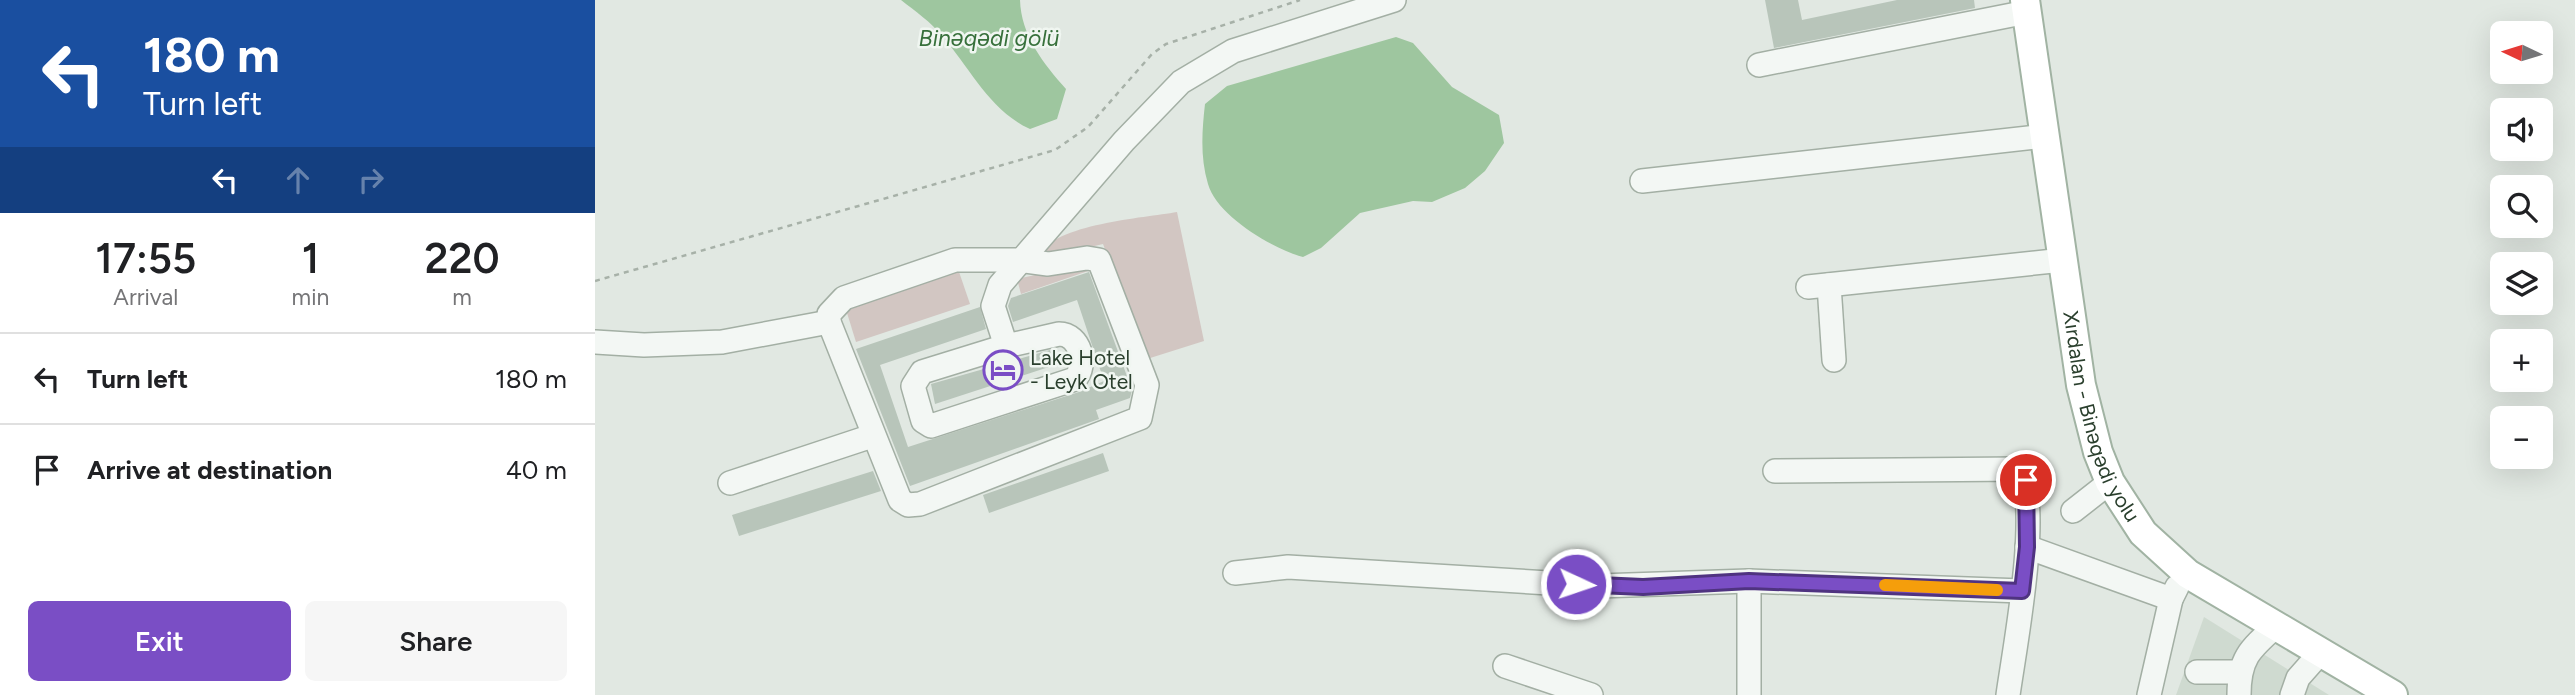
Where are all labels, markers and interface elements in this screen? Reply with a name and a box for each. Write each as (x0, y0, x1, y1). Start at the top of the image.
north arrow (2490, 21, 2553, 84)
map controls (2490, 21, 2553, 469)
water label: Binəqədi gölü (919, 24, 1060, 52)
text: 180 m (143, 25, 280, 84)
icon: left (28, 28, 119, 119)
text: Turn left (143, 85, 262, 123)
button: sound (2490, 98, 2553, 161)
icon: left (206, 161, 244, 199)
icon: ahead (279, 161, 317, 199)
icon: right (352, 161, 390, 199)
button: search (2490, 175, 2553, 238)
text: 17:55 (95, 233, 196, 284)
text: 1 (302, 233, 319, 284)
text: 220 (425, 233, 500, 284)
button: layers (2490, 252, 2553, 315)
text: Arrival (113, 283, 178, 311)
text: min (292, 283, 329, 311)
text: m (452, 283, 472, 311)
street label: Xırdalan - Binəqədi yolu (2058, 309, 2145, 526)
button: + (2490, 329, 2553, 392)
place label: Lake Hotel - Leyk Otel (1030, 345, 1133, 394)
hotel icon: Lake Hotel - Leyk Otel (982, 349, 1024, 391)
icon: left (28, 360, 66, 398)
text: Turn left (87, 363, 188, 395)
text: 180 m (495, 363, 567, 395)
button: − (2490, 406, 2553, 469)
pin (1996, 450, 2056, 510)
icon: arrive (28, 451, 66, 489)
text: Arrive at destination (87, 454, 332, 486)
text: 40 m (506, 454, 567, 486)
icon: arrive (2007, 461, 2045, 499)
position arrow (1539, 547, 1613, 621)
button: Exit (28, 601, 291, 681)
button: Share (305, 601, 567, 681)

